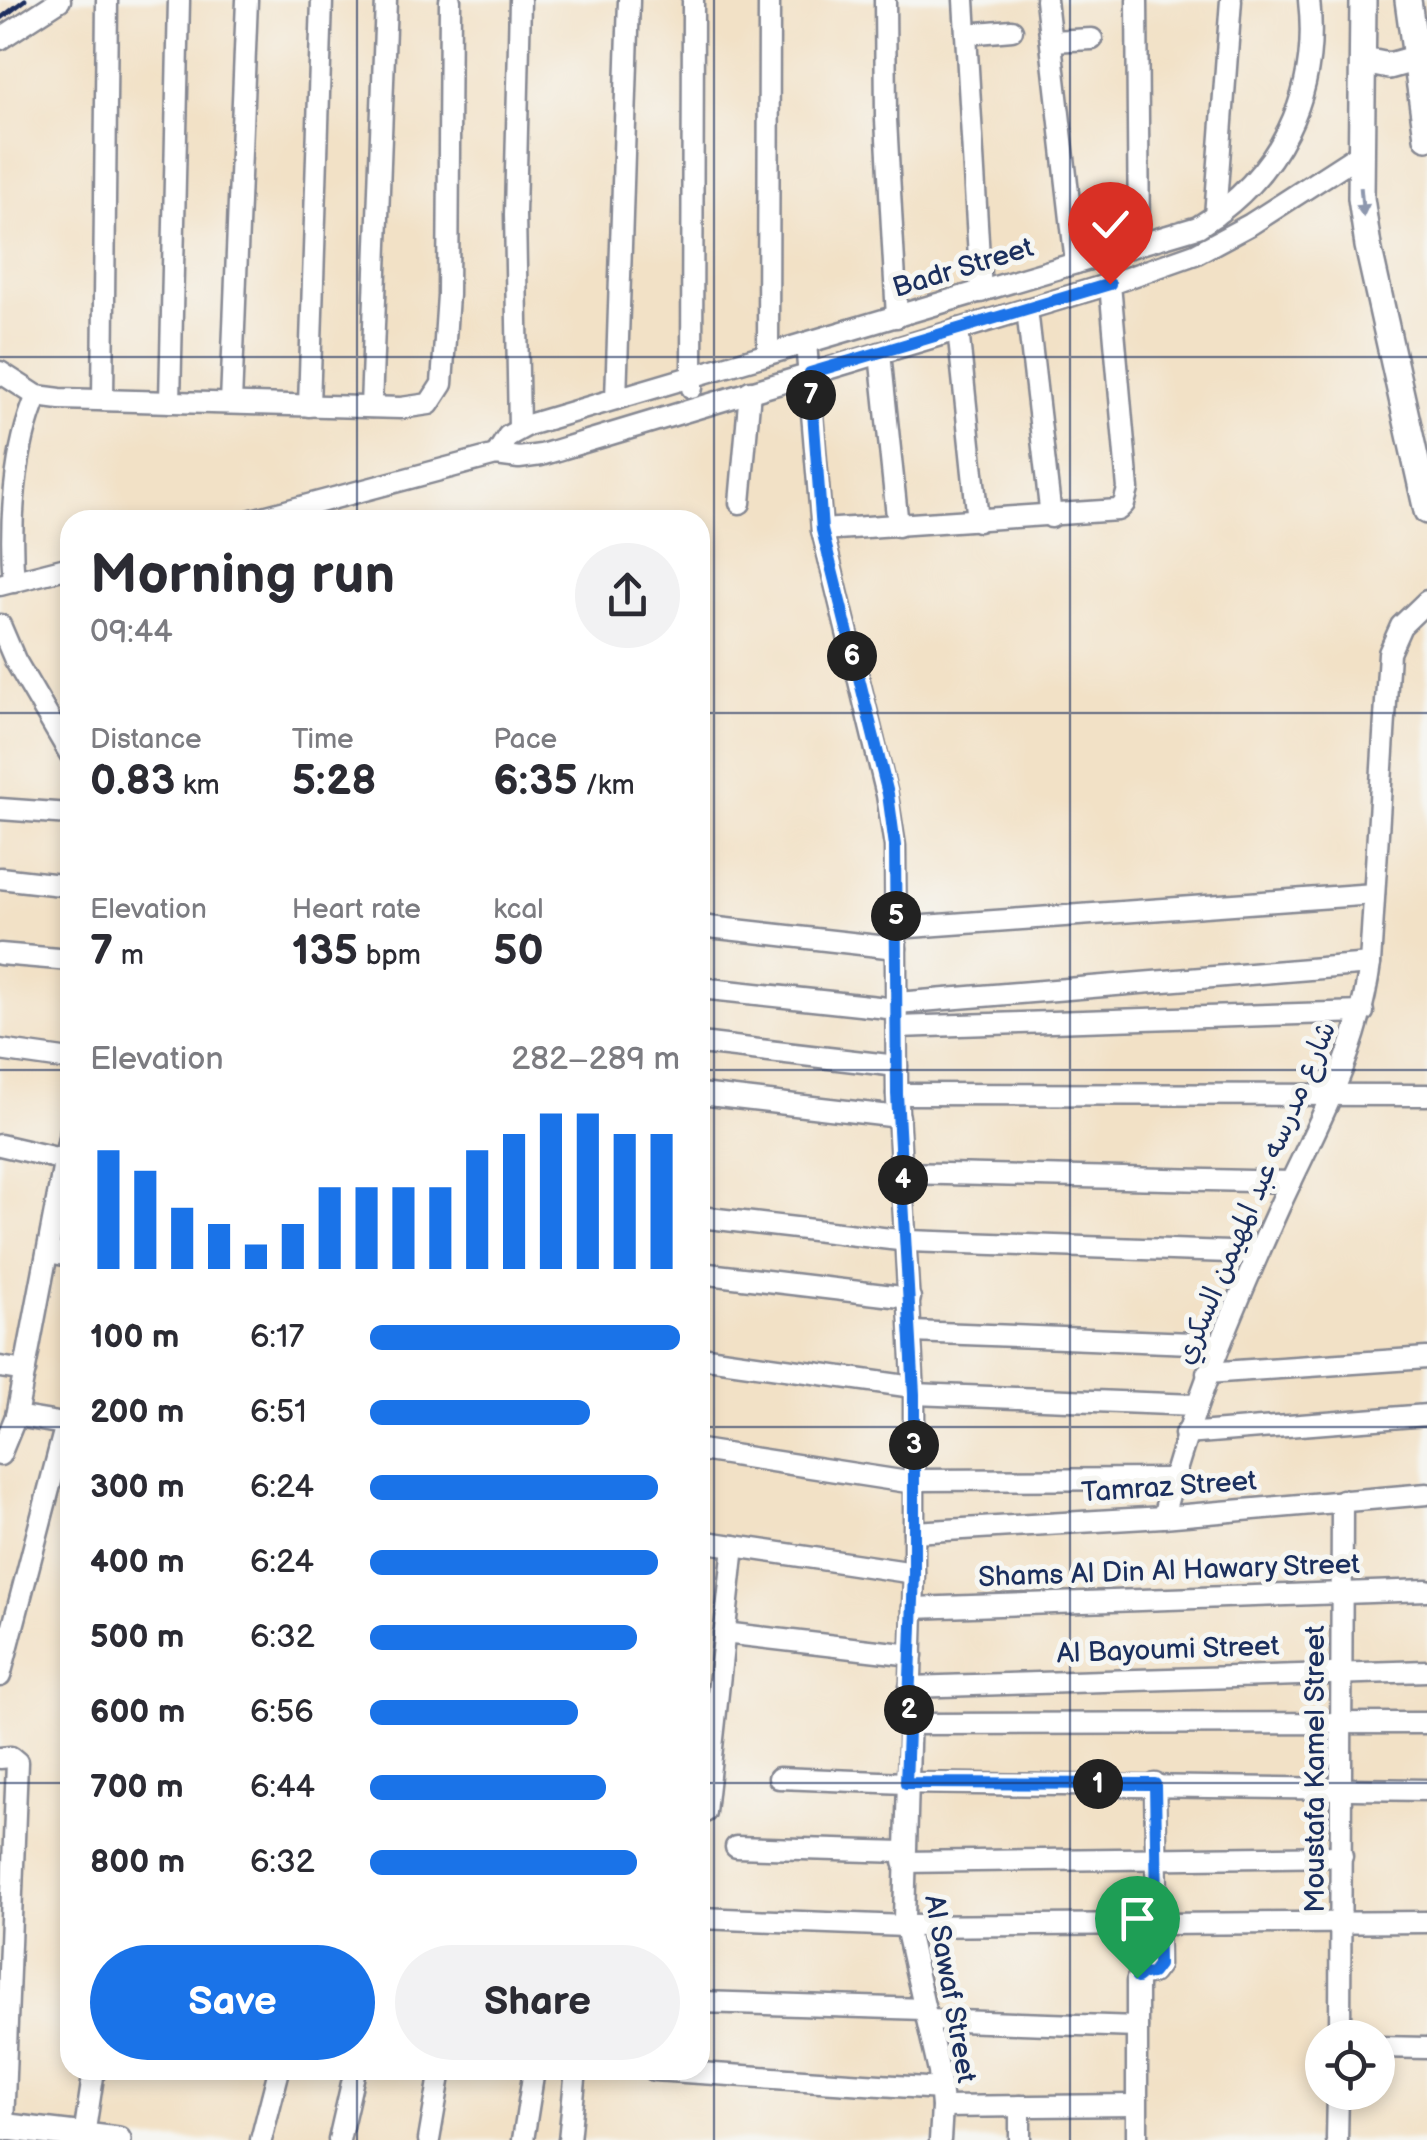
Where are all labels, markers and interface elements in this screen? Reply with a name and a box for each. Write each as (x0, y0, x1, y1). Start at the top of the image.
pin (1068, 182, 1153, 285)
one-way arrow (1355, 187, 1371, 219)
icon: check (1083, 197, 1138, 252)
street label: Badr Street (889, 231, 1038, 305)
pin: 7 (786, 370, 836, 420)
text: 7 (803, 378, 819, 411)
text: Morning run (90, 542, 395, 609)
button: share (575, 543, 680, 648)
text: 09:44 (90, 613, 173, 652)
pin: 6 (827, 631, 877, 681)
text: 6 (844, 639, 860, 672)
text: Distance (90, 723, 202, 756)
text: Time (292, 723, 354, 756)
text: Pace (493, 723, 557, 756)
text: 0.83 (90, 756, 175, 807)
text: 5:28 (292, 756, 376, 807)
text: 6:35 (493, 756, 578, 807)
text: km (175, 769, 220, 802)
text: /km (578, 769, 635, 802)
pin: 5 (871, 891, 921, 941)
text: Elevation (90, 893, 207, 926)
text: Heart rate (292, 893, 421, 926)
text: kcal (493, 893, 544, 926)
text: 5 (888, 899, 904, 932)
text: 7 (90, 926, 113, 977)
text: 135 (292, 926, 358, 977)
text: 50 (493, 926, 544, 977)
text: m (113, 939, 144, 972)
text: bpm (358, 939, 421, 972)
street label: شارع مدرسه عبد المهيمن السكري (1169, 1017, 1346, 1371)
text: Elevation (90, 1040, 223, 1079)
text: 282–289 m (511, 1040, 680, 1079)
pin: 4 (878, 1155, 928, 1205)
text: 4 (895, 1163, 911, 1196)
text: 100 m (90, 1318, 179, 1357)
text: 6:17 (250, 1318, 304, 1357)
text: 200 m (90, 1393, 184, 1432)
text: 6:51 (250, 1393, 307, 1432)
pin: 3 (889, 1420, 939, 1470)
text: 3 (906, 1428, 922, 1461)
street label: Tamraz Street (1080, 1464, 1258, 1510)
text: 300 m (90, 1468, 185, 1507)
text: 6:24 (250, 1468, 314, 1507)
text: 400 m (90, 1543, 185, 1582)
text: 6:24 (250, 1543, 314, 1582)
street label: Shams Al Din Al Hawary Street (978, 1548, 1361, 1594)
text: 500 m (90, 1618, 184, 1657)
text: 6:32 (250, 1618, 315, 1657)
street label: Moustafa Kamel Street (1299, 1625, 1332, 1913)
street label: Al Bayoumi Street (1056, 1630, 1280, 1670)
pin: 2 (884, 1685, 934, 1735)
text: 600 m (90, 1693, 185, 1732)
text: 6:56 (250, 1693, 314, 1732)
text: 2 (901, 1693, 917, 1726)
pin: 1 (1073, 1759, 1123, 1809)
text: 1 (1092, 1767, 1104, 1800)
text: 700 m (90, 1768, 183, 1807)
text: 6:44 (250, 1768, 315, 1807)
text: 800 m (90, 1843, 185, 1882)
text: 6:32 (250, 1843, 315, 1882)
pin (1095, 1876, 1180, 1979)
icon: arrive (1110, 1891, 1165, 1946)
street label: Al Sawaf Street (917, 1893, 983, 2086)
button: Save (90, 1945, 375, 2060)
button: Share (395, 1945, 680, 2060)
map controls (1305, 2020, 1395, 2110)
button: locate (1305, 2020, 1395, 2110)

